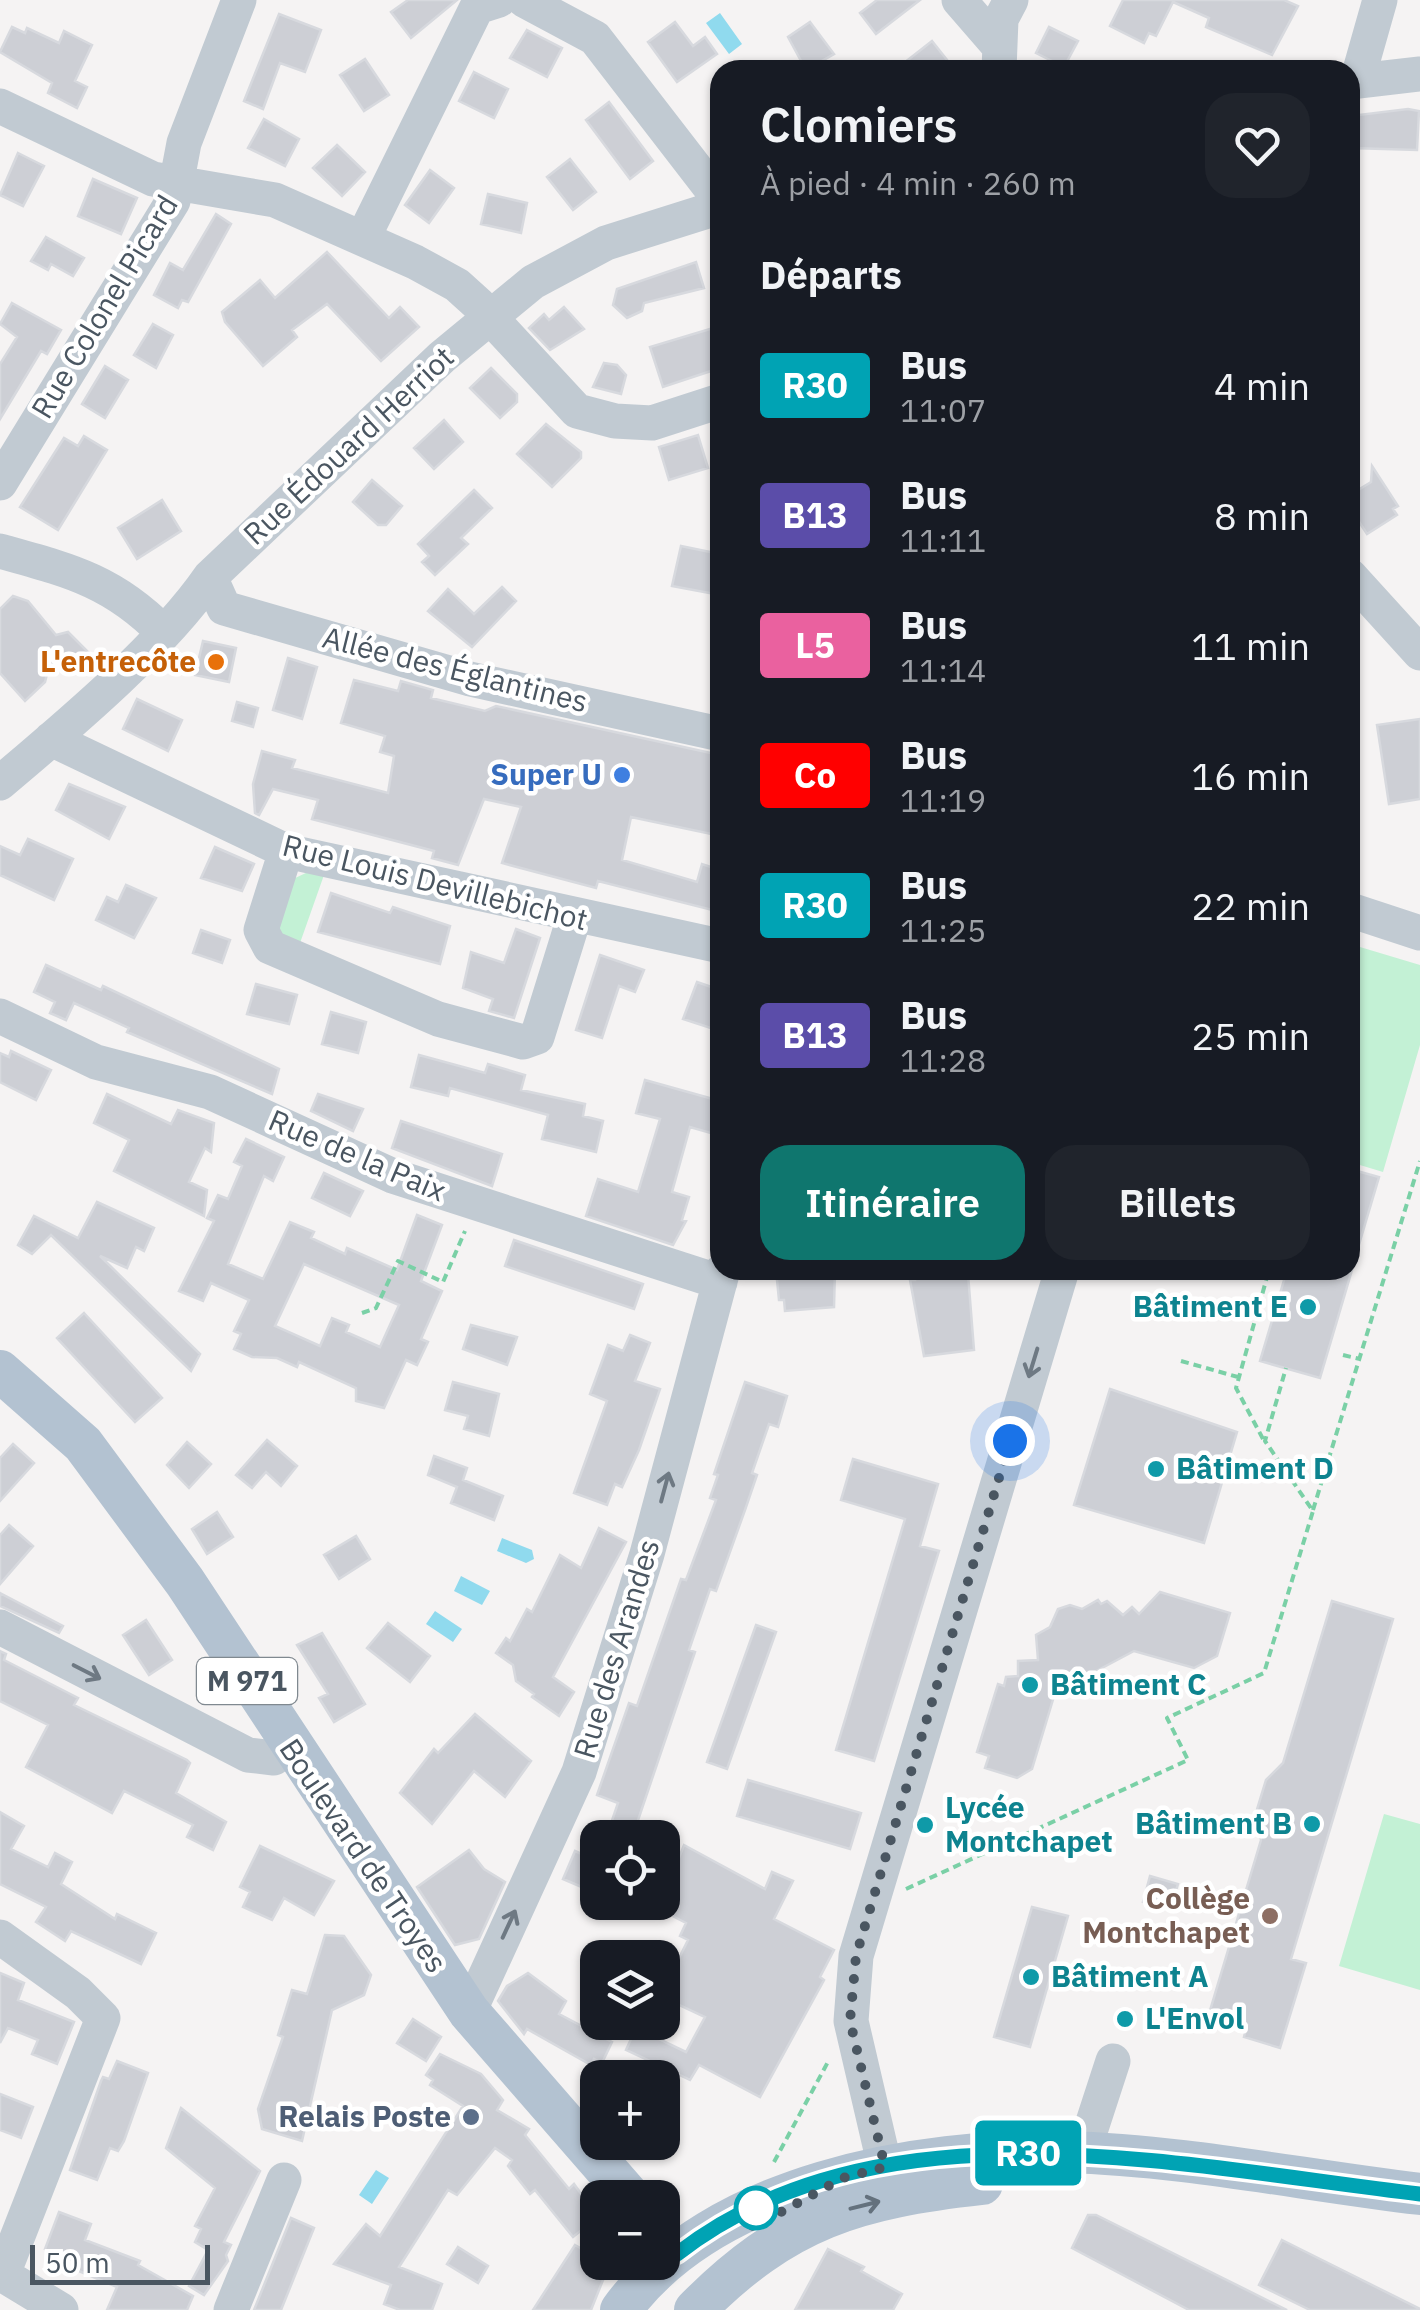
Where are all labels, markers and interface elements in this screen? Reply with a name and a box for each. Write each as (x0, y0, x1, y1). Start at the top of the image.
text: Clomiers (760, 93, 957, 155)
button: heart (1205, 93, 1310, 198)
text: À pied · 4 min · 260 m (760, 162, 1076, 204)
street label: Rue Colonel Picard (22, 187, 186, 425)
text: Départs (760, 250, 902, 299)
street label: Rue Édouard Herriot (234, 337, 462, 553)
text: Bus (900, 340, 967, 389)
text: 4 min (1214, 361, 1310, 410)
text: R30 (782, 362, 848, 408)
text: 11:07 (900, 389, 986, 431)
text: Bus (900, 470, 967, 519)
text: 8 min (1214, 491, 1310, 540)
text: B13 (782, 492, 848, 538)
text: 11:11 (900, 519, 986, 561)
text: Bus (900, 600, 967, 649)
street label: Allée des Églantines (319, 617, 592, 720)
text: 11 min (1191, 621, 1310, 670)
text: L5 (795, 622, 835, 668)
place label: L'entrecôte (40, 641, 196, 680)
text: 11:14 (900, 649, 986, 691)
marker: L'entrecôte (205, 651, 227, 673)
text: Bus (900, 730, 967, 779)
text: 16 min (1191, 751, 1310, 800)
text: Co (794, 752, 836, 798)
place label: Super U (490, 754, 602, 793)
marker: Super U (611, 764, 633, 786)
text: 11:19 (900, 779, 986, 821)
street label: Rue Louis Devillebichot (279, 825, 592, 938)
text: Bus (900, 860, 967, 909)
text: 22 min (1191, 881, 1310, 930)
text: R30 (782, 882, 848, 928)
text: 11:25 (900, 909, 986, 951)
text: Bus (900, 990, 967, 1039)
text: 25 min (1191, 1011, 1310, 1060)
text: B13 (782, 1012, 848, 1058)
text: 11:28 (900, 1039, 986, 1081)
street label: Rue de la Paix (263, 1100, 452, 1209)
button: Itinéraire (760, 1145, 1025, 1260)
button: Billets (1045, 1145, 1310, 1260)
place label: Bâtiment E (1133, 1286, 1288, 1325)
marker: Bâtiment E (1297, 1296, 1319, 1318)
one-way arrow (1023, 1347, 1041, 1379)
your location (985, 1416, 1035, 1466)
place label: Bâtiment D (1176, 1448, 1334, 1487)
marker: Bâtiment D (1145, 1458, 1167, 1480)
one-way arrow (657, 1472, 676, 1503)
street label: Rue des Arandes (564, 1534, 667, 1763)
road number: M 971 (197, 1658, 297, 1704)
one-way arrow (71, 1663, 101, 1682)
place label: Bâtiment C (1050, 1664, 1207, 1703)
marker: Bâtiment C (1019, 1674, 1041, 1696)
street label: Boulevard de Troyes (272, 1731, 457, 1980)
place label: Lycée Montchapet (945, 1787, 1113, 1860)
place label: Bâtiment B (1135, 1803, 1292, 1842)
marker: Bâtiment B (1301, 1813, 1323, 1835)
marker: Lycée Montchapet (914, 1814, 936, 1836)
map controls (580, 1820, 680, 2280)
button: locate (580, 1820, 680, 1920)
place label: Collège Montchapet (1082, 1878, 1250, 1951)
marker: Collège Montchapet (1259, 1905, 1281, 1927)
one-way arrow (501, 1909, 519, 1940)
button: layers (580, 1940, 680, 2040)
place label: Bâtiment A (1051, 1956, 1209, 1995)
marker: Bâtiment A (1020, 1966, 1042, 1988)
place label: L'Envol (1145, 1998, 1244, 2037)
marker: L'Envol (1114, 2008, 1136, 2030)
button: + (580, 2060, 680, 2160)
place label: Relais Poste (278, 2096, 451, 2135)
marker: Relais Poste (460, 2106, 482, 2128)
line badge: R30 (970, 2120, 1086, 2186)
text: R30 (995, 2130, 1061, 2176)
button: − (580, 2180, 680, 2280)
unlabelled marker (735, 2187, 777, 2229)
one-way arrow (848, 2195, 880, 2213)
scale bar (30, 2240, 210, 2284)
text: 50 m (45, 2244, 110, 2281)

